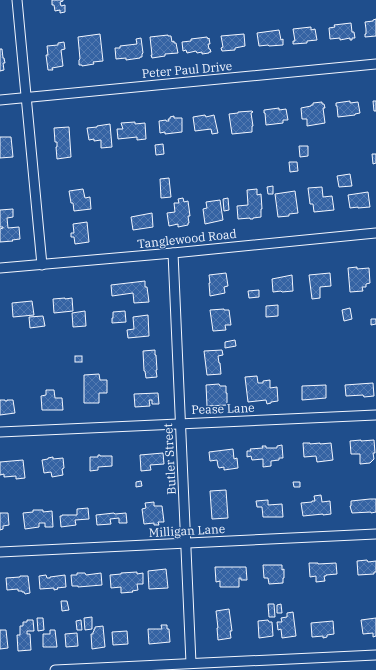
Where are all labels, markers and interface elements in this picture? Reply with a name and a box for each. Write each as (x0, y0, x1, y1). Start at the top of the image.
street label: Peter Paul Drive (141, 58, 233, 81)
street label: Tanglewood Road (137, 226, 237, 251)
street label: Pease Lane (191, 400, 255, 417)
street label: Butler Street (160, 423, 179, 495)
street label: Milligan Lane (148, 521, 226, 540)

